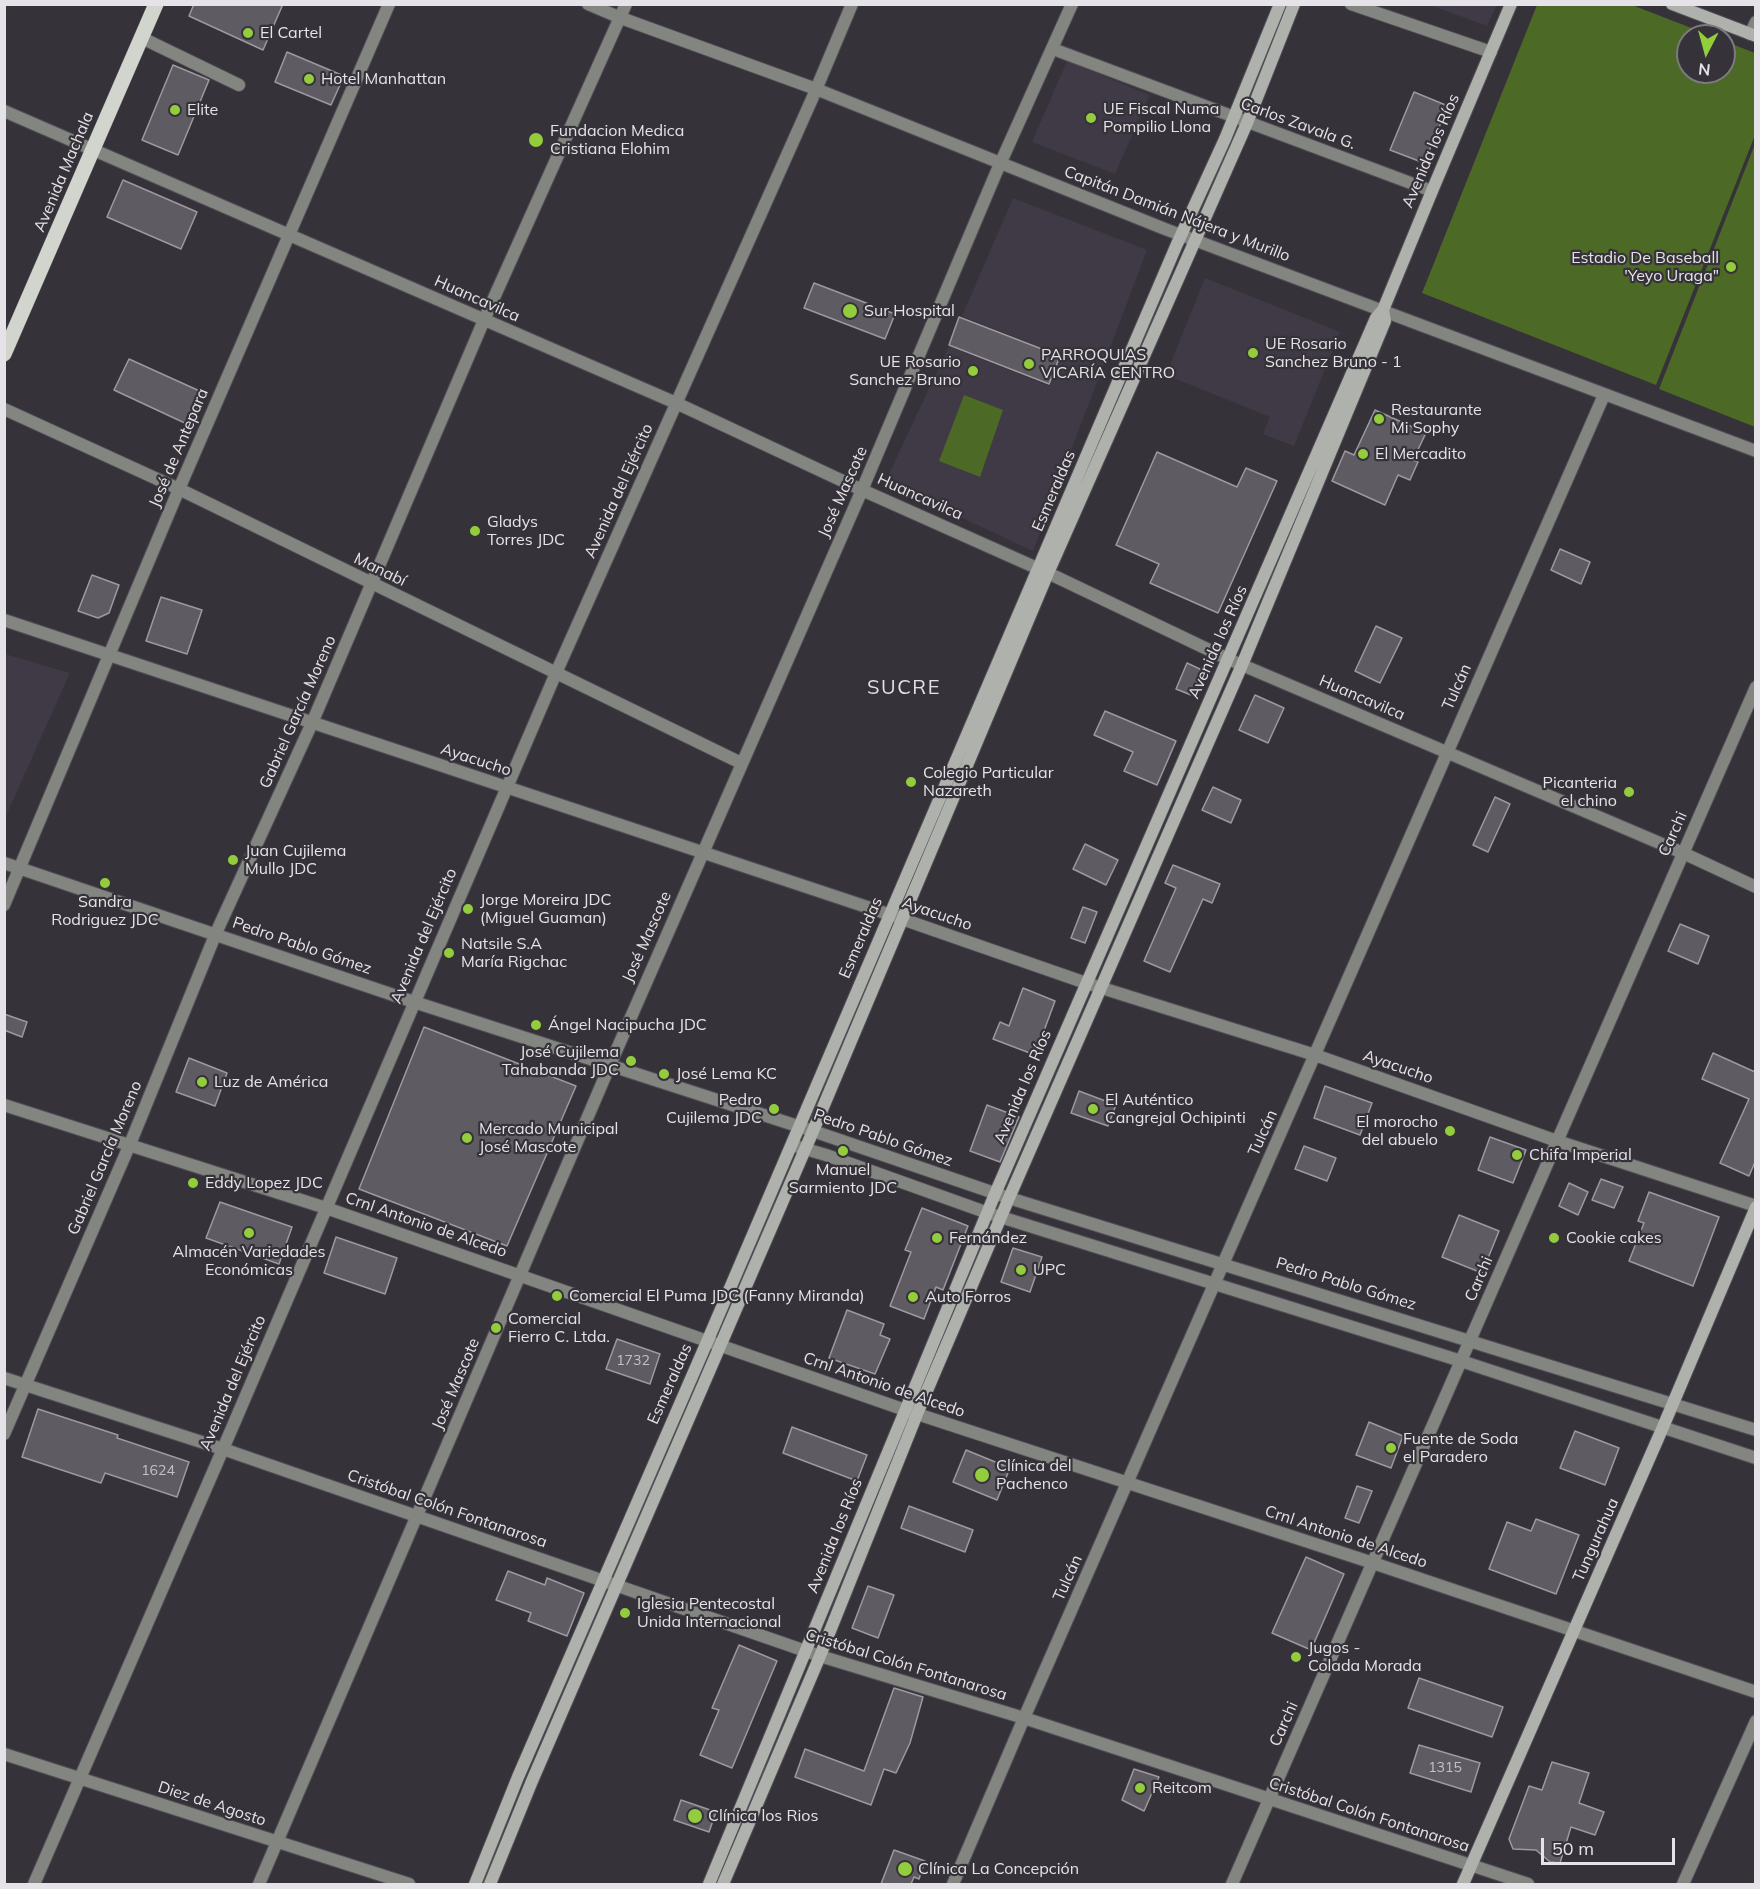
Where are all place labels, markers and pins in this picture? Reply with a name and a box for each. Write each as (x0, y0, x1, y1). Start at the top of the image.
place label: El Cartel (260, 23, 322, 43)
marker: El Cartel (241, 26, 255, 40)
place label: Hotel Manhattan (321, 69, 446, 89)
marker: Hotel Manhattan (302, 72, 316, 86)
place label: UE Fiscal Numa Pompilio Llona (1103, 99, 1219, 137)
place label: Elite (187, 100, 218, 120)
marker: Elite (168, 103, 182, 117)
marker: UE Fiscal Numa Pompilio Llona (1084, 111, 1098, 125)
place label: Fundacion Medica Cristiana Elohim (550, 121, 684, 159)
marker: Fundacion Medica Cristiana Elohim (527, 131, 545, 149)
place label: Estadio De Baseball 'Yeyo Uraga" (1571, 248, 1719, 286)
marker: Estadio De Baseball 'Yeyo Uraga" (1724, 260, 1738, 274)
place label: Sur Hospital (864, 301, 955, 321)
marker: Sur Hospital (841, 302, 859, 320)
place label: UE Rosario Sanchez Bruno - 1 (1265, 334, 1402, 372)
place label: PARROQUIAS VICARÍA CENTRO (1041, 345, 1175, 383)
marker: UE Rosario Sanchez Bruno - 1 (1246, 346, 1260, 360)
place label: UE Rosario Sanchez Bruno (849, 352, 961, 390)
marker: PARROQUIAS VICARÍA CENTRO (1022, 357, 1036, 371)
marker: UE Rosario Sanchez Bruno (966, 364, 980, 378)
place label: Restaurante Mi Sophy (1391, 400, 1482, 438)
marker: Restaurante Mi Sophy (1372, 412, 1386, 426)
place label: El Mercadito (1375, 444, 1466, 464)
marker: El Mercadito (1356, 447, 1370, 461)
place label: Gladys Torres JDC (487, 512, 565, 550)
marker: Gladys Torres JDC (468, 524, 482, 538)
place label: Colegio Particular Nazareth (923, 763, 1053, 801)
place label: Picanteria el chino (1543, 773, 1617, 811)
marker: Colegio Particular Nazareth (904, 775, 918, 789)
marker: Picanteria el chino (1622, 785, 1636, 799)
place label: Juan Cujilema Mullo JDC (245, 841, 346, 879)
marker: Juan Cujilema Mullo JDC (226, 853, 240, 867)
marker: Sandra Rodriguez JDC (98, 876, 112, 890)
place label: Jorge Moreira JDC (Miguel Guaman) (480, 890, 611, 928)
place label: Sandra Rodriguez JDC (51, 892, 159, 930)
marker: Jorge Moreira JDC (Miguel Guaman) (461, 902, 475, 916)
place label: Natsile S.A María Rigchac (461, 934, 567, 972)
marker: Natsile S.A María Rigchac (442, 946, 456, 960)
place label: Ángel Nacipucha JDC (548, 1015, 707, 1035)
marker: Ángel Nacipucha JDC (529, 1018, 543, 1032)
place label: José Cujilema Tahabanda JDC (502, 1042, 619, 1080)
marker: José Cujilema Tahabanda JDC (624, 1054, 638, 1068)
place label: José Lema KC (676, 1064, 777, 1084)
marker: José Lema KC (657, 1067, 671, 1081)
place label: Luz de América (214, 1072, 328, 1092)
marker: Luz de América (195, 1075, 209, 1089)
place label: Pedro Cujilema JDC (666, 1090, 762, 1128)
place label: El Auténtico Cangrejal Ochipinti (1105, 1090, 1246, 1128)
marker: Pedro Cujilema JDC (767, 1102, 781, 1116)
marker: El Auténtico Cangrejal Ochipinti (1086, 1102, 1100, 1116)
place label: El morocho del abuelo (1356, 1112, 1438, 1150)
place label: Mercado Municipal José Mascote (479, 1119, 618, 1157)
marker: El morocho del abuelo (1443, 1124, 1457, 1138)
marker: Mercado Municipal José Mascote (460, 1131, 474, 1145)
marker: Manuel Sarmiento JDC (836, 1144, 850, 1158)
place label: Chifa Imperial (1529, 1145, 1632, 1165)
marker: Chifa Imperial (1510, 1148, 1524, 1162)
place label: Manuel Sarmiento JDC (789, 1160, 897, 1198)
place label: Eddy Lopez JDC (205, 1173, 323, 1193)
marker: Eddy Lopez JDC (186, 1176, 200, 1190)
marker: Almacén Variedades Económicas (242, 1226, 256, 1240)
place label: Fernández (949, 1228, 1027, 1248)
place label: Cookie cakes (1566, 1228, 1662, 1248)
marker: Fernández (930, 1231, 944, 1245)
marker: Cookie cakes (1547, 1231, 1561, 1245)
place label: Almacén Variedades Económicas (173, 1242, 325, 1280)
place label: UPC (1033, 1260, 1066, 1280)
marker: UPC (1014, 1263, 1028, 1277)
place label: Comercial El Puma JDC (Fanny Miranda) (569, 1286, 865, 1306)
place label: Auto Forros (925, 1287, 1011, 1307)
marker: Comercial El Puma JDC (Fanny Miranda) (550, 1289, 564, 1303)
marker: Auto Forros (906, 1290, 920, 1304)
place label: Comercial Fierro C. Ltda. (508, 1309, 610, 1347)
marker: Comercial Fierro C. Ltda. (489, 1321, 503, 1335)
place label: Fuente de Soda el Paradero (1403, 1429, 1518, 1467)
marker: Fuente de Soda el Paradero (1384, 1441, 1398, 1455)
place label: Clínica del Pachenco (996, 1456, 1071, 1494)
marker: Clínica del Pachenco (973, 1466, 991, 1484)
place label: Iglesia Pentecostal Unida Internacional (637, 1594, 781, 1632)
marker: Iglesia Pentecostal Unida Internacional (618, 1606, 632, 1620)
place label: Jugos - Colada Morada (1308, 1638, 1422, 1676)
marker: Jugos - Colada Morada (1289, 1650, 1303, 1664)
place label: Reitcom (1152, 1778, 1212, 1798)
marker: Reitcom (1133, 1781, 1147, 1795)
place label: Clínica los Rios (708, 1806, 818, 1826)
marker: Clínica los Rios (686, 1807, 704, 1825)
place label: Clínica La Concepción (918, 1859, 1079, 1879)
marker: Clínica La Concepción (896, 1860, 914, 1878)

